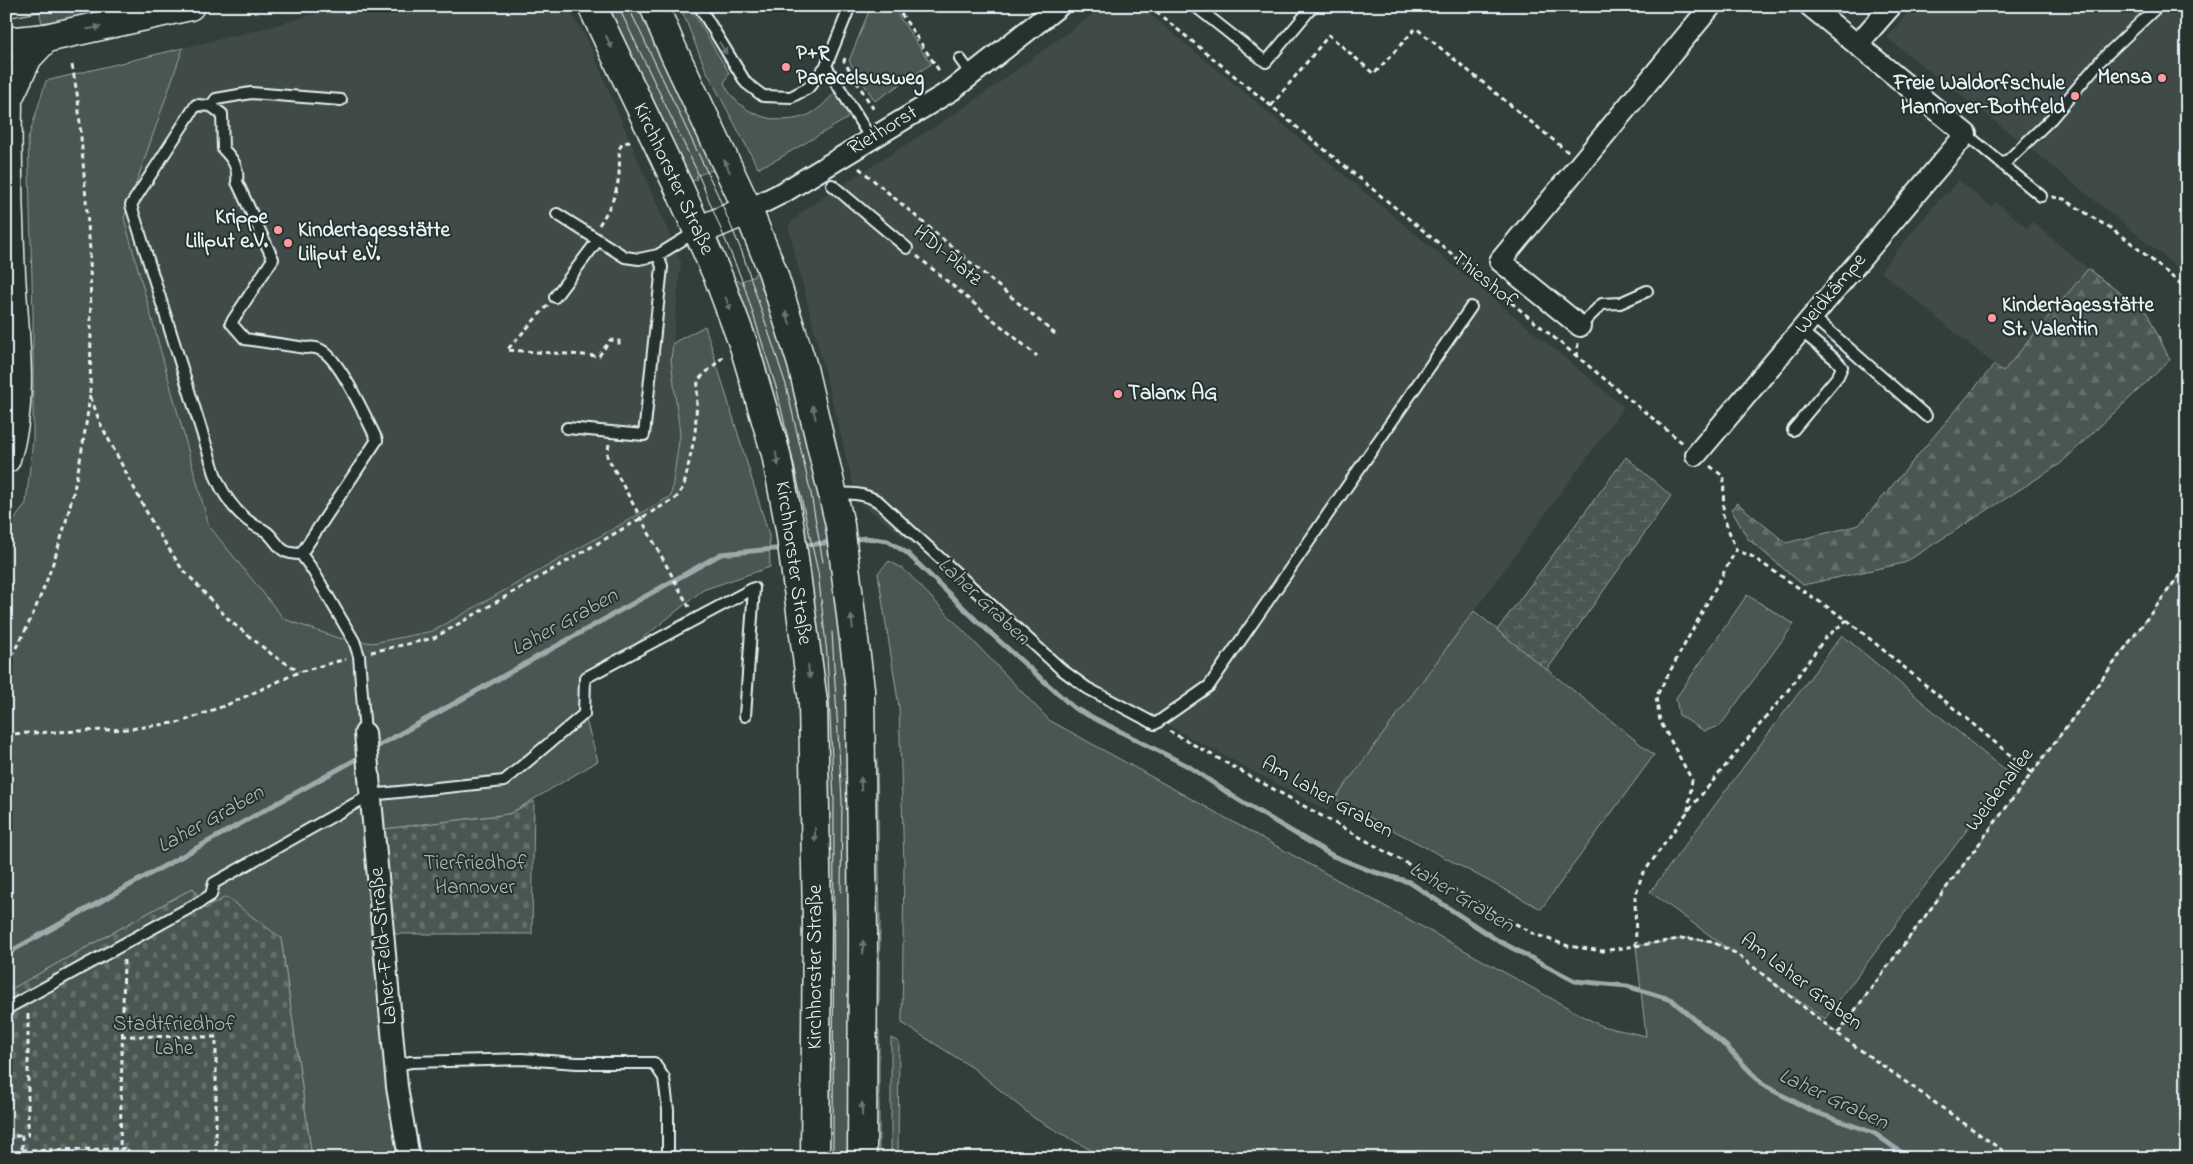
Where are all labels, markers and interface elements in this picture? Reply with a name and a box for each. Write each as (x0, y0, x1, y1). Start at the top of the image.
one-way arrow (86, 23, 102, 31)
one-way arrow (605, 35, 613, 49)
place label: P+R Paracelsusweg (796, 40, 924, 96)
one-way arrow (718, 42, 728, 55)
marker: P+R Paracelsusweg (780, 61, 792, 73)
place label: Mensa (2097, 63, 2152, 93)
place label: Freie Waldorfschule Hannover-Bothfeld (1893, 69, 2066, 123)
marker: Mensa (2156, 72, 2168, 84)
marker: Freie Waldorfschule Hannover-Bothfeld (2069, 90, 2081, 102)
street label: Kirchhorster Straße (625, 98, 722, 261)
street label: Riethorst (842, 98, 924, 164)
one-way arrow (723, 159, 731, 173)
place label: Krippe Liliput e.V. (186, 203, 269, 257)
place label: Kindertagesstätte Liliput e.V. (298, 216, 450, 270)
street label: HDI-Platz (906, 218, 988, 294)
marker: Krippe Liliput e.V. (272, 224, 284, 236)
marker: Kindertagesstätte Liliput e.V. (282, 237, 294, 249)
street label: Thieshof (1445, 244, 1523, 316)
street label: Weidkämpe (1788, 246, 1874, 341)
place label: Kindertagesstätte St. Valentin (2002, 291, 2154, 345)
one-way arrow (725, 297, 732, 312)
one-way arrow (783, 310, 791, 325)
marker: Kindertagesstätte St. Valentin (1986, 312, 1998, 324)
place label: Talanx AG (1128, 379, 1217, 409)
marker: Talanx AG (1112, 388, 1124, 400)
one-way arrow (809, 404, 817, 420)
one-way arrow (773, 452, 781, 467)
street label: Kirchhorster Straße (767, 479, 819, 647)
water label: Laher Graben (929, 550, 1038, 655)
water label: Laher Graben (506, 580, 625, 665)
one-way arrow (848, 614, 856, 630)
one-way arrow (805, 665, 813, 681)
street label: Weidenallee (1958, 741, 2042, 838)
street label: Am Laher Graben (1256, 749, 1398, 847)
one-way arrow (857, 776, 865, 792)
water label: Laher Graben (152, 777, 271, 862)
one-way arrow (812, 827, 820, 843)
park label: Tierfriedhof Hannover (424, 849, 527, 903)
water label: Laher Graben (1402, 854, 1521, 943)
street label: Laher-Feld-Straße (362, 865, 406, 1026)
street label: Kirchhorster Straße (801, 884, 831, 1049)
street label: Am Laher Graben (1733, 926, 1869, 1038)
one-way arrow (859, 938, 867, 954)
park label: Stadtfriedhof Lahe (113, 1010, 235, 1064)
water label: Laher Graben (1773, 1061, 1894, 1140)
one-way arrow (859, 1101, 867, 1117)

